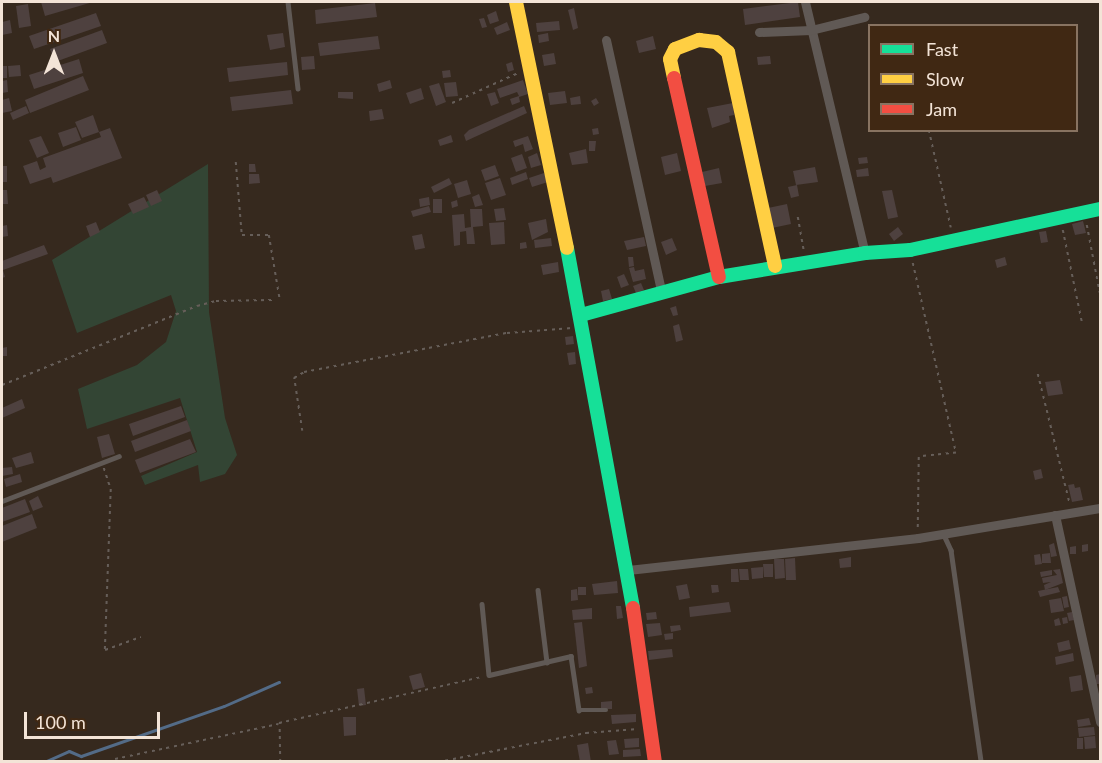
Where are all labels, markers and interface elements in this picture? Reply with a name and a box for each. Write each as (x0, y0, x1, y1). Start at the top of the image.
north arrow (24, 24, 84, 84)
legend (868, 24, 1078, 132)
text: N (48, 26, 60, 45)
text: Fast (926, 38, 958, 60)
text: Slow (926, 68, 964, 90)
text: Jam (926, 98, 957, 120)
scale bar (27, 700, 164, 738)
text: 100 m (35, 711, 86, 733)

